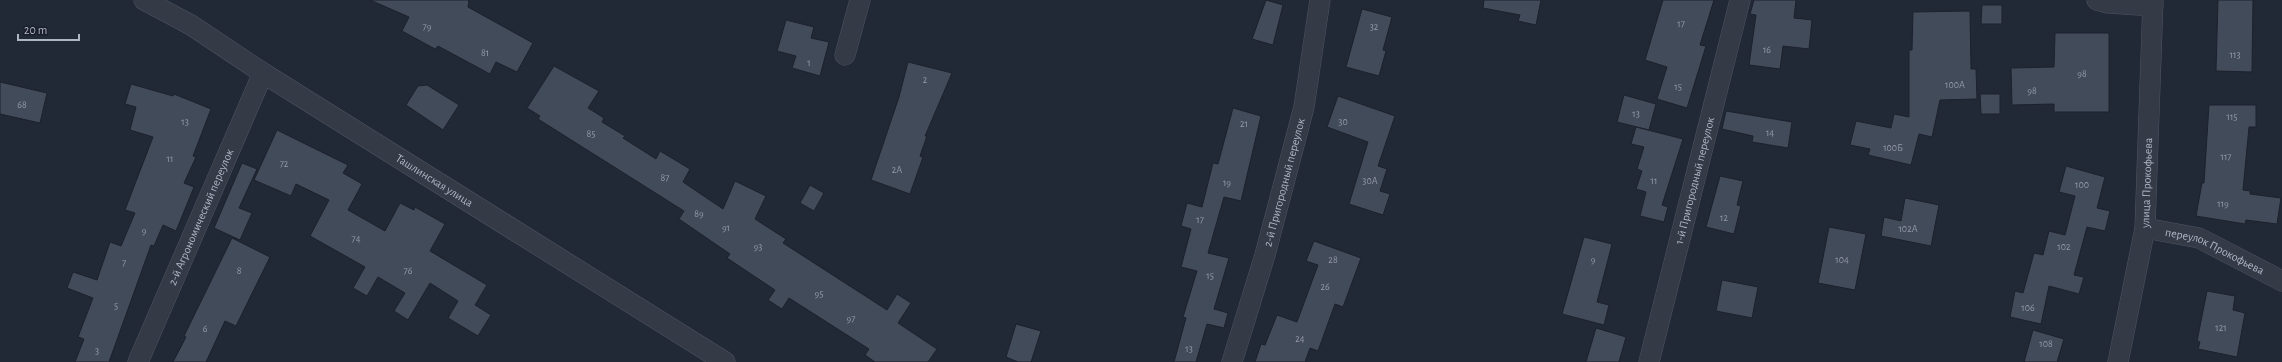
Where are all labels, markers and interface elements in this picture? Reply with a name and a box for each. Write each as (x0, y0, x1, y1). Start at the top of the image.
scale bar (18, 16, 79, 42)
house number: 17 (1677, 19, 1685, 29)
house number: 79 (423, 22, 432, 32)
house number: 32 (1370, 22, 1379, 32)
text: 20 m (24, 24, 47, 36)
house number: 16 (1763, 45, 1771, 55)
house number: 81 (481, 48, 489, 58)
house number: 113 (2230, 50, 2241, 60)
house number: 1 (807, 58, 811, 68)
house number: 98 (2077, 69, 2087, 79)
house number: 2 (923, 75, 928, 85)
house number: 100А (1945, 80, 1965, 90)
house number: 15 (1674, 82, 1682, 92)
house number: 98 (2027, 86, 2037, 96)
house number: 68 (17, 100, 27, 110)
house number: 13 (1632, 109, 1640, 119)
house number: 115 (2226, 112, 2238, 122)
street label: 1-й Пригородный переулок (1673, 115, 1716, 246)
street label: 2-й Пригородный переулок (1261, 116, 1307, 248)
house number: 13 (181, 117, 189, 127)
house number: 30 (1338, 117, 1348, 127)
house number: 21 (1240, 119, 1248, 129)
house number: 14 (1766, 128, 1774, 138)
house number: 85 (587, 129, 595, 139)
street label: улица Прокофьева (2139, 137, 2154, 229)
house number: 100Б (1883, 143, 1903, 153)
street label: 2-й Агрономический переулок (166, 147, 236, 287)
street label: Ташлинская улица (394, 152, 476, 209)
house number: 117 (2220, 152, 2232, 162)
house number: 11 (167, 154, 173, 164)
house number: 72 (280, 159, 289, 169)
house number: 2А (892, 165, 902, 175)
house number: 87 (661, 173, 669, 183)
house number: 30А (1362, 176, 1378, 186)
house number: 11 (1651, 176, 1657, 186)
house number: 19 (1223, 178, 1231, 188)
house number: 100 (2075, 180, 2089, 190)
house number: 119 (2217, 199, 2229, 209)
house number: 89 (694, 209, 704, 219)
house number: 12 (1720, 213, 1728, 223)
house number: 17 (1196, 215, 1204, 225)
house number: 91 (722, 223, 730, 233)
house number: 102А (1898, 224, 1918, 234)
house number: 9 (142, 226, 147, 236)
street label: переулок Прокофьева (2164, 226, 2267, 277)
house number: 74 (352, 234, 361, 244)
house number: 93 (754, 242, 762, 252)
house number: 102 (2057, 242, 2071, 252)
house number: 28 (1328, 255, 1338, 265)
house number: 9 (1591, 255, 1596, 265)
house number: 104 (1835, 255, 1849, 265)
house number: 7 (122, 258, 126, 268)
house number: 8 (237, 266, 242, 276)
house number: 76 (404, 266, 413, 276)
house number: 15 (1206, 271, 1214, 281)
house number: 26 (1320, 282, 1330, 292)
house number: 95 (815, 289, 823, 299)
house number: 5 (114, 301, 118, 311)
house number: 106 (2021, 303, 2035, 313)
house number: 97 (847, 314, 855, 324)
house number: 121 (2215, 323, 2227, 333)
house number: 6 (203, 324, 208, 334)
house number: 24 (1295, 334, 1305, 344)
house number: 108 (2039, 339, 2053, 349)
house number: 13 (1185, 344, 1193, 354)
house number: 3 (95, 346, 99, 356)

